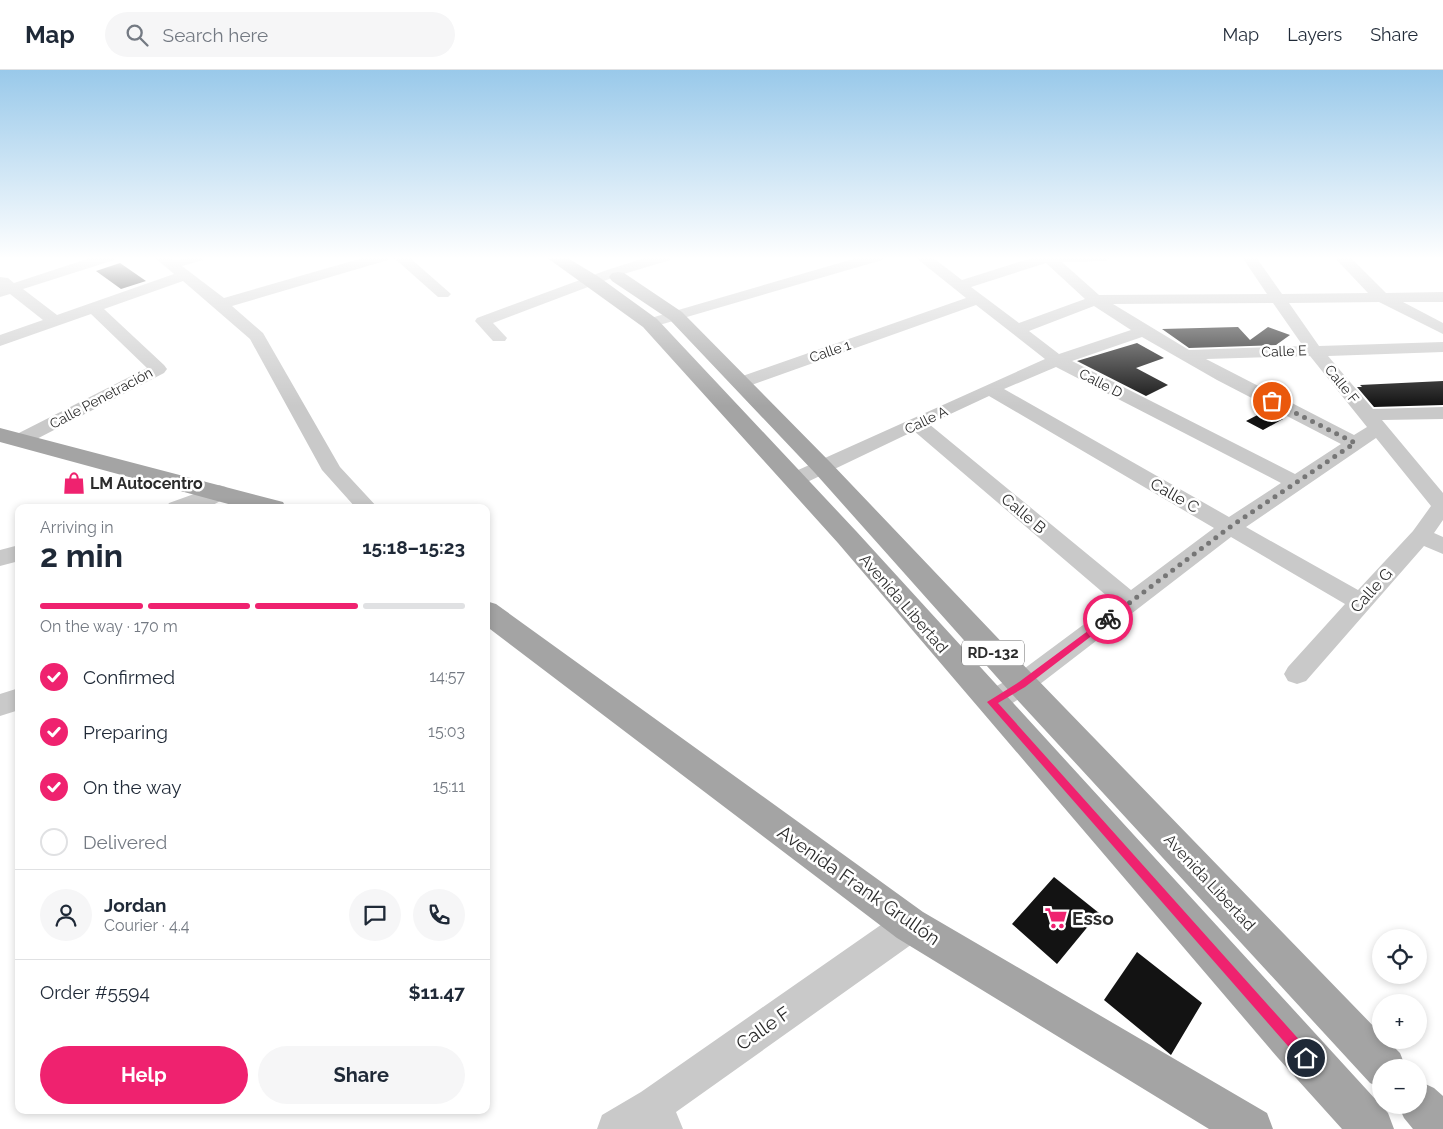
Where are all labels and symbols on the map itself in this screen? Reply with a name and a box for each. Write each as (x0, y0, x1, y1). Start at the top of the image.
street label: Calle 1 (807, 336, 853, 366)
street label: Calle E (1261, 342, 1307, 360)
street label: Calle F (1322, 362, 1362, 406)
street label: Calle Penetración (47, 364, 155, 432)
street label: Calle D (1077, 365, 1125, 401)
pin (1251, 380, 1293, 422)
street label: Calle A (902, 403, 951, 437)
shop icon: LM Autocentro (61, 470, 87, 496)
place label: LM Autocentro (90, 474, 203, 493)
street label: Calle C (1147, 474, 1202, 517)
street label: Calle B (997, 489, 1050, 538)
street label: Avenida Libertad (855, 550, 952, 657)
street label: Calle G (1346, 564, 1396, 617)
courier (1083, 594, 1133, 644)
road number: RD-132 (962, 640, 1024, 666)
street label: Avenida Frank Grullón (774, 821, 944, 949)
street label: Avenida Libertad (1160, 830, 1259, 935)
supermarket icon: Esso (1043, 905, 1069, 931)
place label: Esso (1072, 907, 1114, 929)
street label: Calle F (732, 1002, 794, 1054)
pin (1285, 1037, 1327, 1079)

